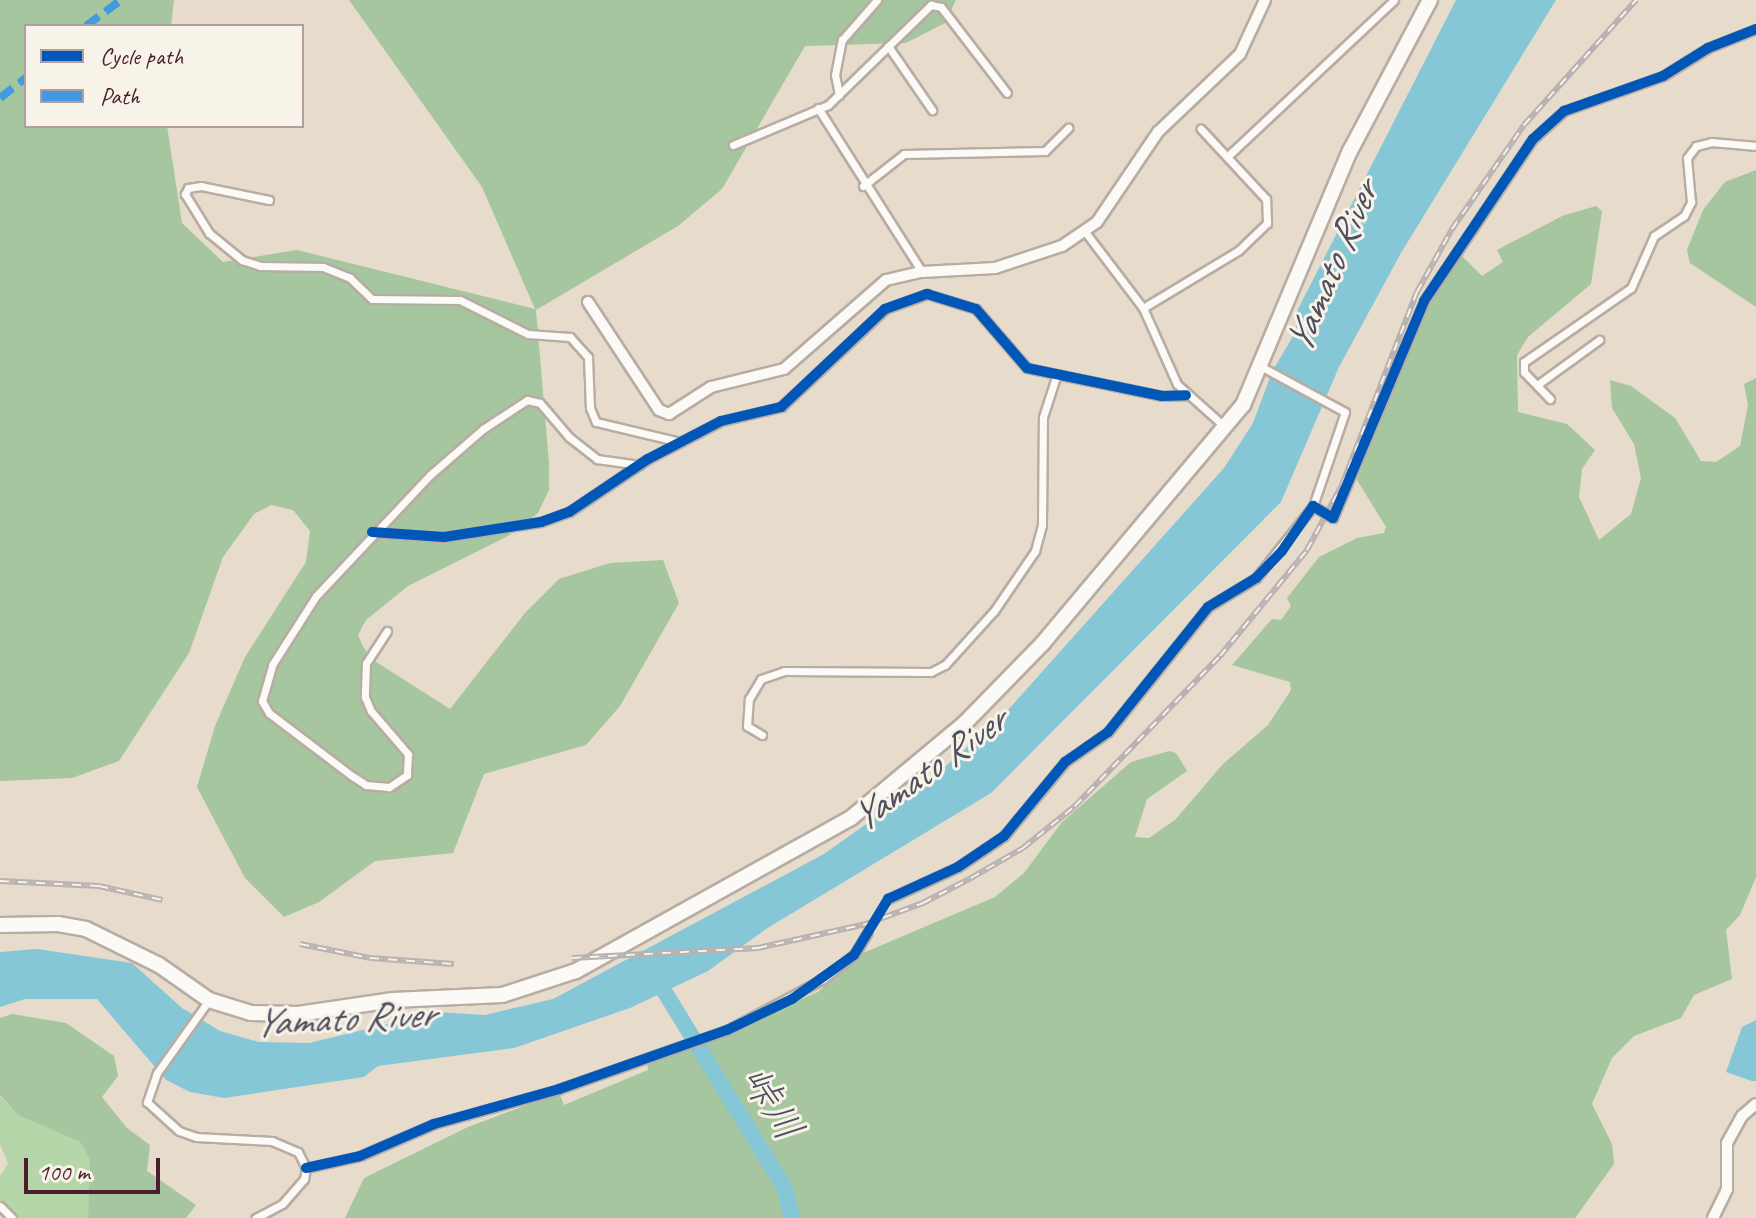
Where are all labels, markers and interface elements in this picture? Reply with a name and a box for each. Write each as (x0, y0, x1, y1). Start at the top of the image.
legend (24, 24, 304, 128)
text: Cycle path (100, 41, 183, 71)
text: Path (100, 81, 140, 111)
water label: Yamato River (1274, 175, 1388, 359)
water label: Yamato River (841, 697, 1015, 841)
water label: Yamato River (253, 989, 435, 1047)
water label: 峠川 (730, 1056, 814, 1150)
scale bar (28, 1142, 164, 1192)
text: 100 m (38, 1157, 90, 1187)

